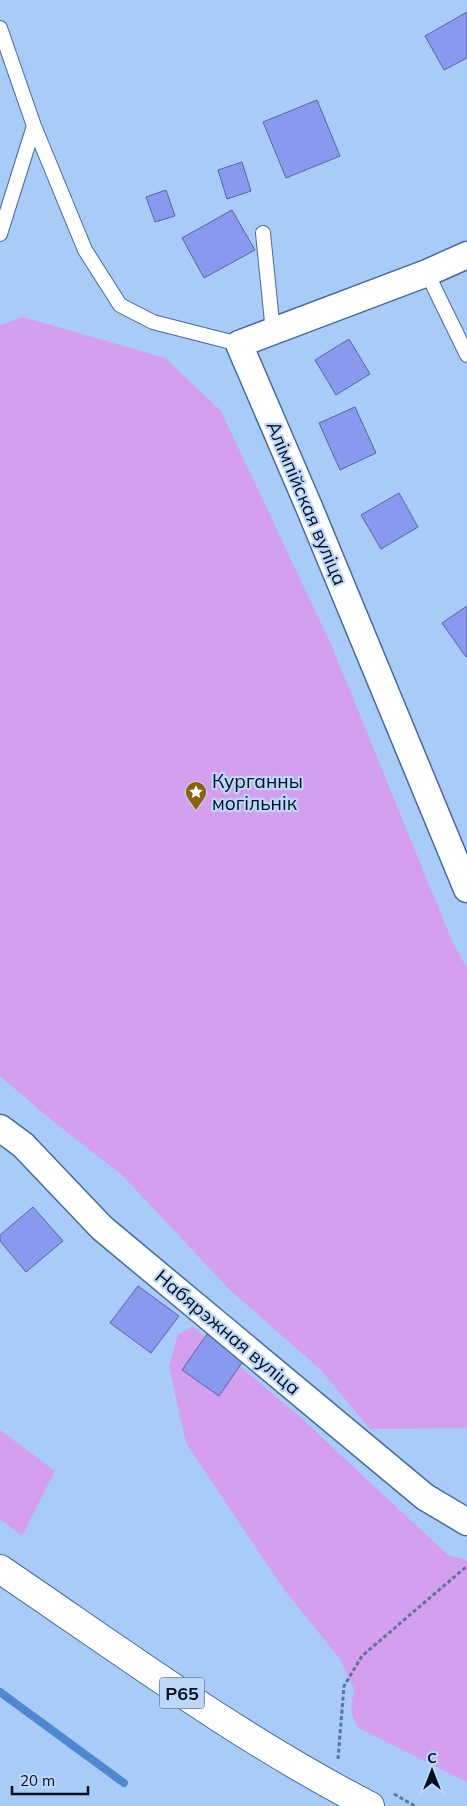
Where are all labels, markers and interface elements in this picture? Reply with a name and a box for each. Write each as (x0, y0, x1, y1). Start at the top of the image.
street label: Алімпійская вуліца (262, 417, 352, 589)
place label: Курганны могільнік (212, 769, 303, 815)
place icon: Курганны могільнік (184, 780, 208, 811)
street label: Набярэжная вуліца (151, 1264, 305, 1400)
road number: Р65 (160, 1678, 204, 1709)
north arrow (407, 1746, 457, 1796)
text: С (427, 1749, 437, 1767)
scale bar (12, 1764, 89, 1796)
text: 20 m (20, 1771, 55, 1790)

